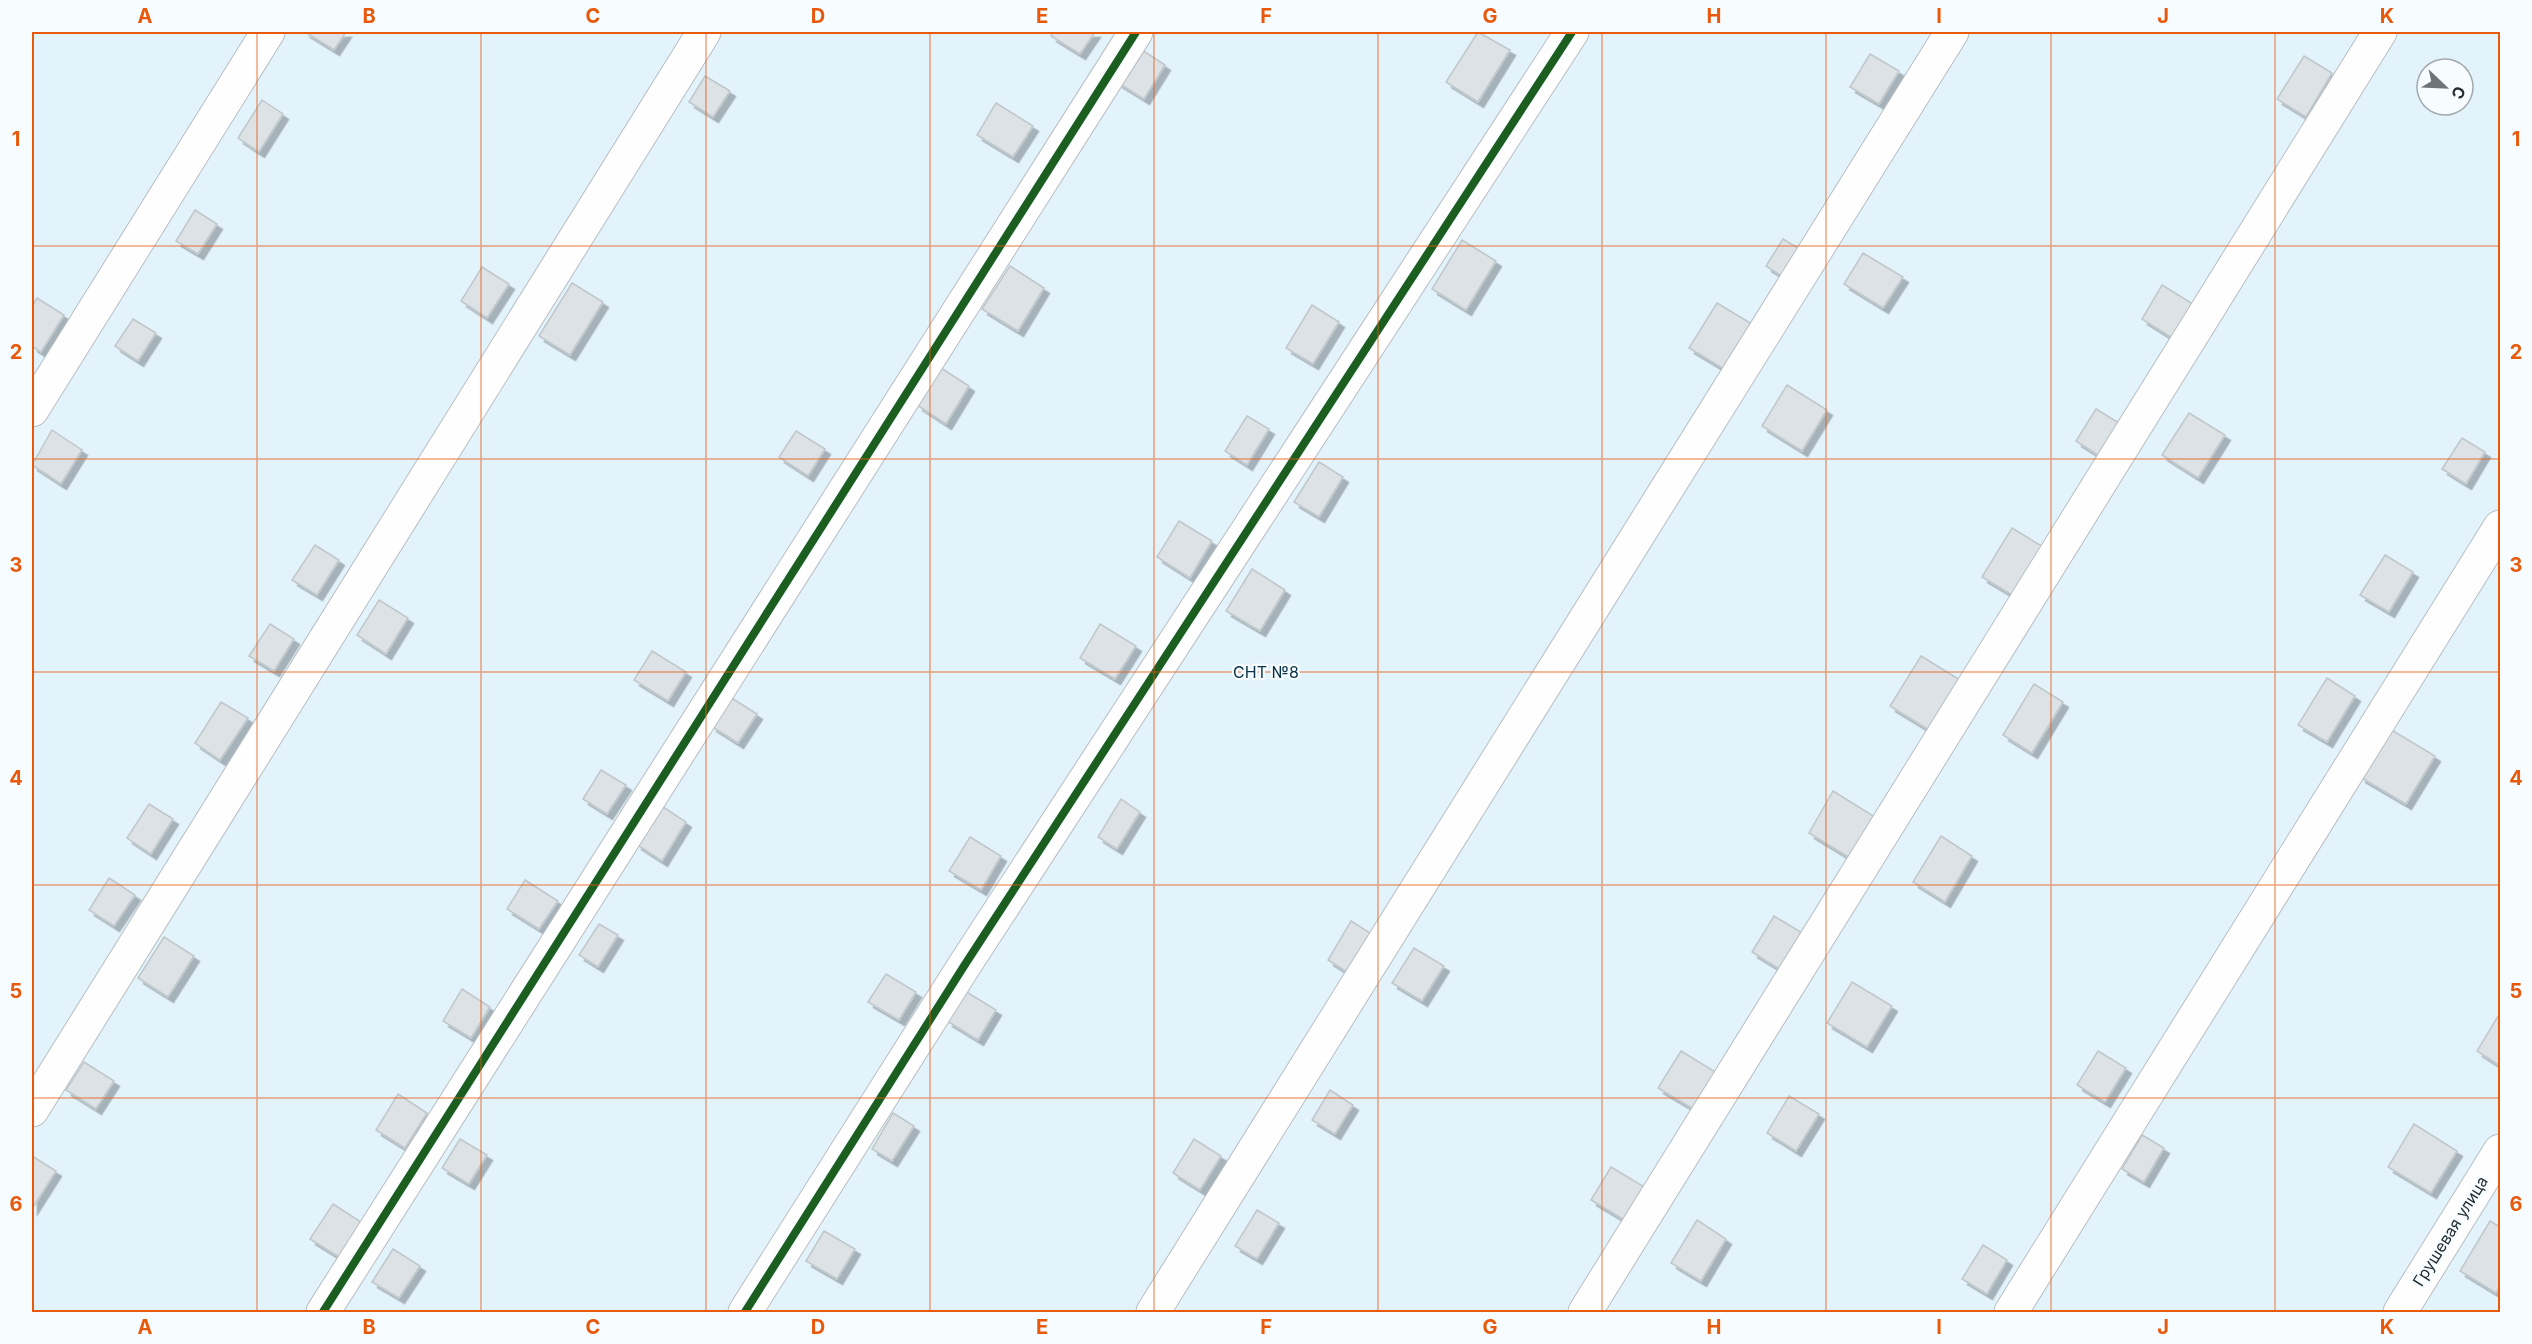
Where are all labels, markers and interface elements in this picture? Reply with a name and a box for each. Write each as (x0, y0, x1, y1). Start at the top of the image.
text: A (138, 4, 153, 28)
text: B (362, 4, 376, 28)
text: C (586, 4, 600, 28)
text: D (811, 4, 825, 28)
text: E (1036, 4, 1048, 28)
text: F (1260, 4, 1272, 28)
text: G (1482, 4, 1498, 28)
text: H (1707, 4, 1721, 28)
text: I (1936, 4, 1942, 28)
text: J (2157, 4, 2169, 28)
text: K (2380, 4, 2394, 28)
north arrow (2415, 57, 2475, 117)
text: С (2447, 84, 2470, 102)
text: 1 (12, 127, 20, 151)
text: 1 (2512, 127, 2520, 151)
text: 2 (10, 340, 22, 364)
text: 2 (2510, 340, 2522, 364)
text: 3 (10, 553, 22, 577)
text: 3 (2510, 553, 2522, 577)
park label: СНТ №8 (1233, 662, 1299, 682)
text: 4 (9, 766, 23, 790)
text: 4 (2509, 766, 2523, 790)
text: 5 (10, 979, 22, 1003)
text: 5 (2510, 979, 2522, 1003)
street label: Грушевая улица (2408, 1172, 2492, 1290)
text: 6 (10, 1192, 23, 1216)
text: 6 (2510, 1192, 2523, 1216)
text: A (138, 1315, 153, 1339)
text: B (362, 1315, 376, 1339)
text: C (586, 1315, 600, 1339)
text: D (811, 1315, 825, 1339)
text: E (1036, 1315, 1048, 1339)
text: F (1260, 1315, 1272, 1339)
text: G (1482, 1315, 1498, 1339)
text: H (1707, 1315, 1721, 1339)
text: I (1936, 1315, 1942, 1339)
text: J (2157, 1315, 2169, 1339)
text: K (2380, 1315, 2394, 1339)

